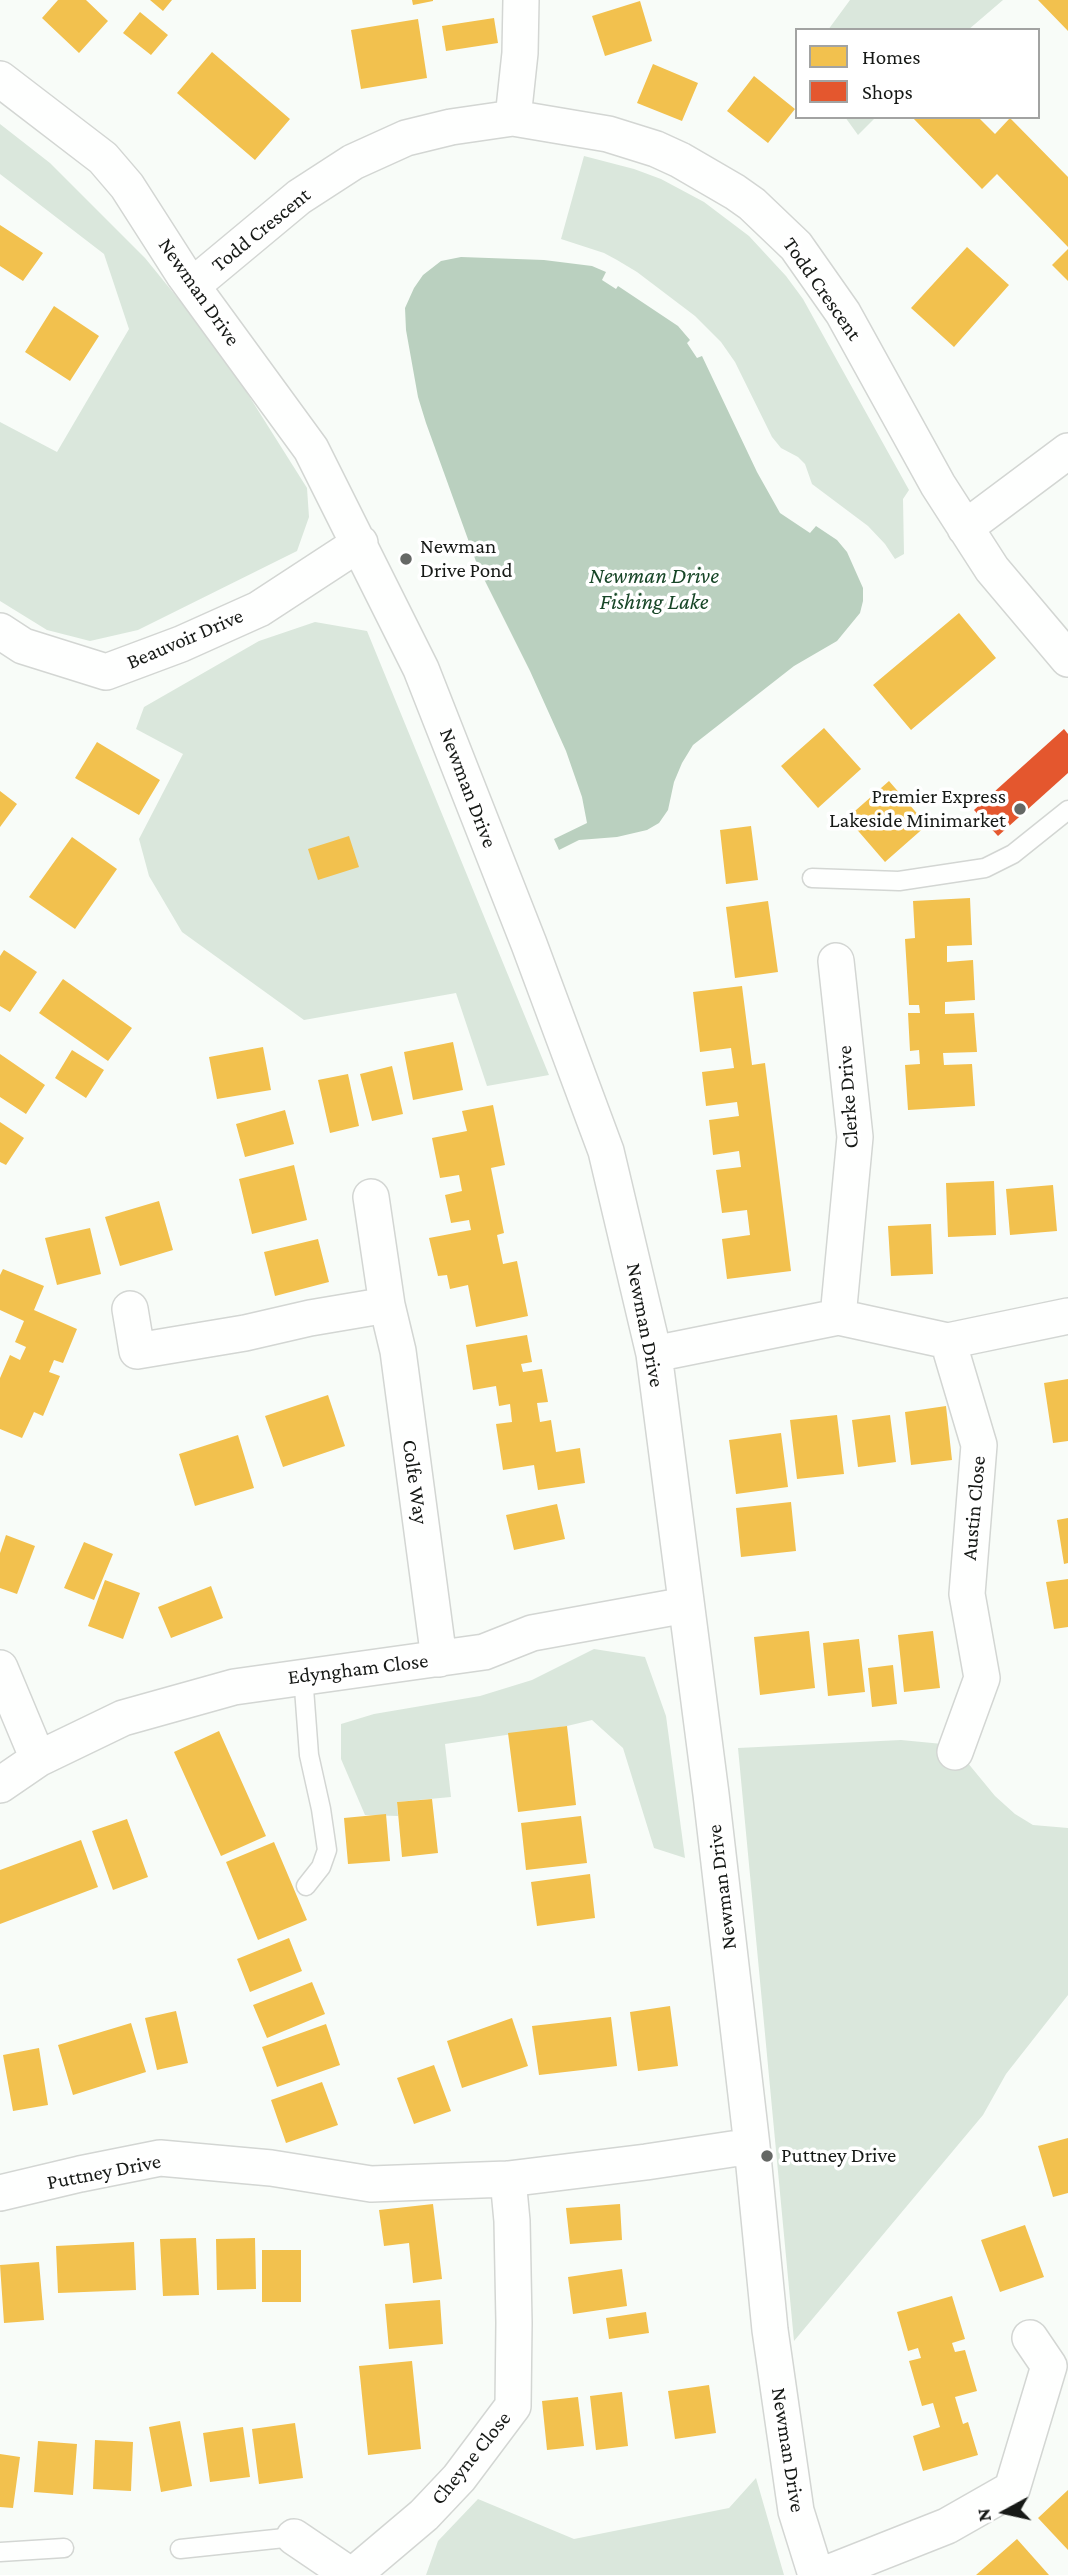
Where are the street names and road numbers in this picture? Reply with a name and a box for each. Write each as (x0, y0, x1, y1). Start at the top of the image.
street label: Todd Crescent (206, 182, 316, 278)
street label: Newman Drive (153, 233, 245, 351)
street label: Todd Crescent (777, 233, 867, 345)
street label: Beauvoir Drive (123, 603, 247, 675)
street label: Newman Drive (434, 725, 502, 851)
street label: Clerke Drive (832, 1045, 864, 1149)
street label: Newman Drive (621, 1261, 669, 1389)
street label: Colfe Way (397, 1438, 433, 1526)
street label: Austin Close (957, 1455, 991, 1561)
street label: Edyngham Close (286, 1648, 430, 1690)
street label: Newman Drive (702, 1823, 742, 1951)
street label: Puttney Drive (45, 2149, 163, 2195)
street label: Newman Drive (766, 2386, 810, 2514)
street label: Cheyne Close (426, 2406, 516, 2510)

